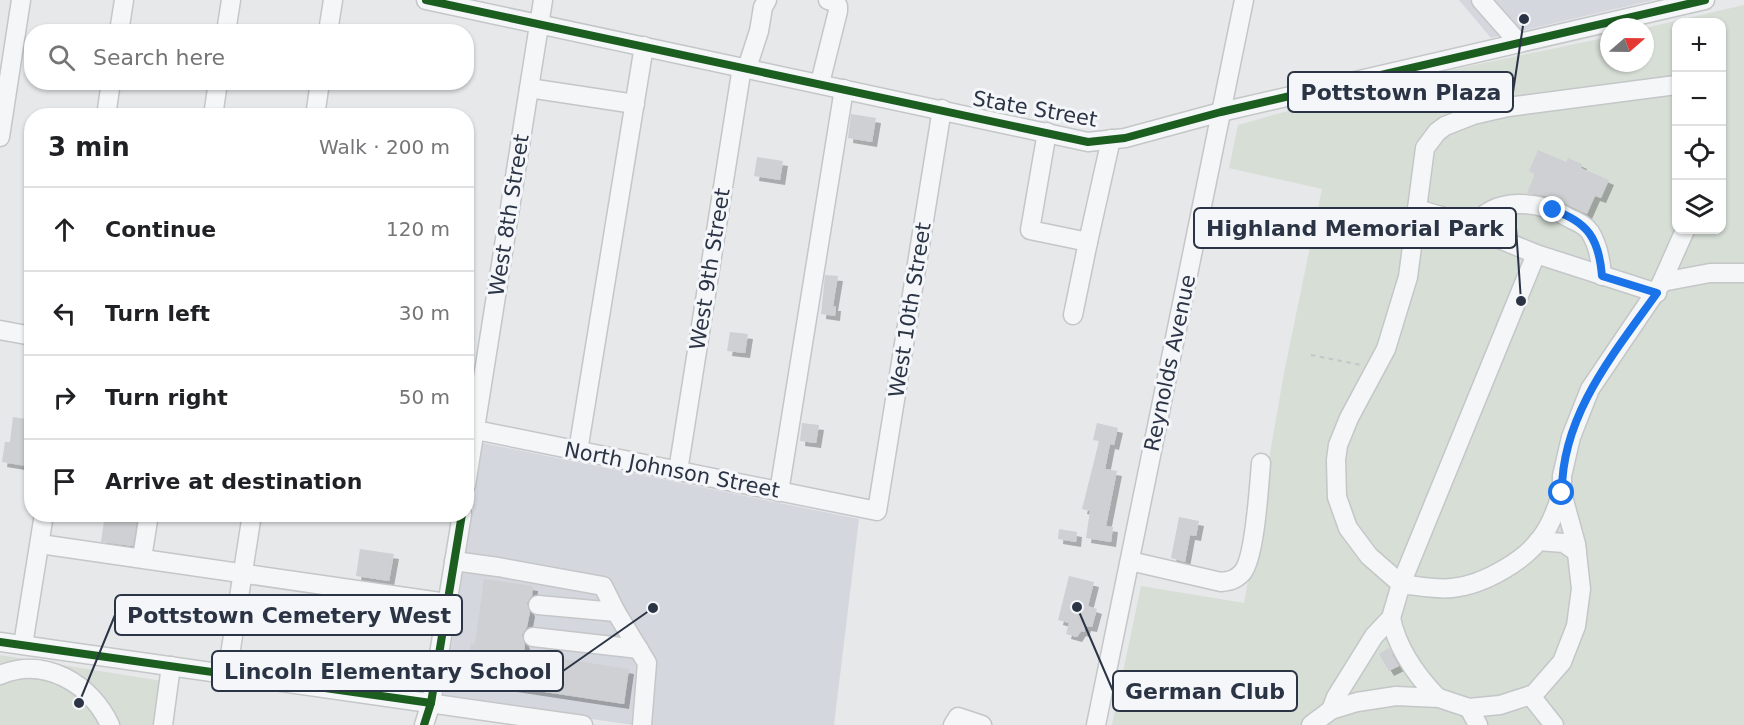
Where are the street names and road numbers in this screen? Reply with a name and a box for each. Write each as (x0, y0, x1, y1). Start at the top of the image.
street label: State Street (971, 86, 1099, 132)
street label: West 8th Street (484, 132, 534, 298)
street label: West 9th Street (685, 186, 735, 352)
street label: West 10th Street (884, 221, 936, 399)
street label: Reynolds Avenue (1140, 272, 1200, 454)
street label: North Johnson Street (562, 437, 782, 503)

